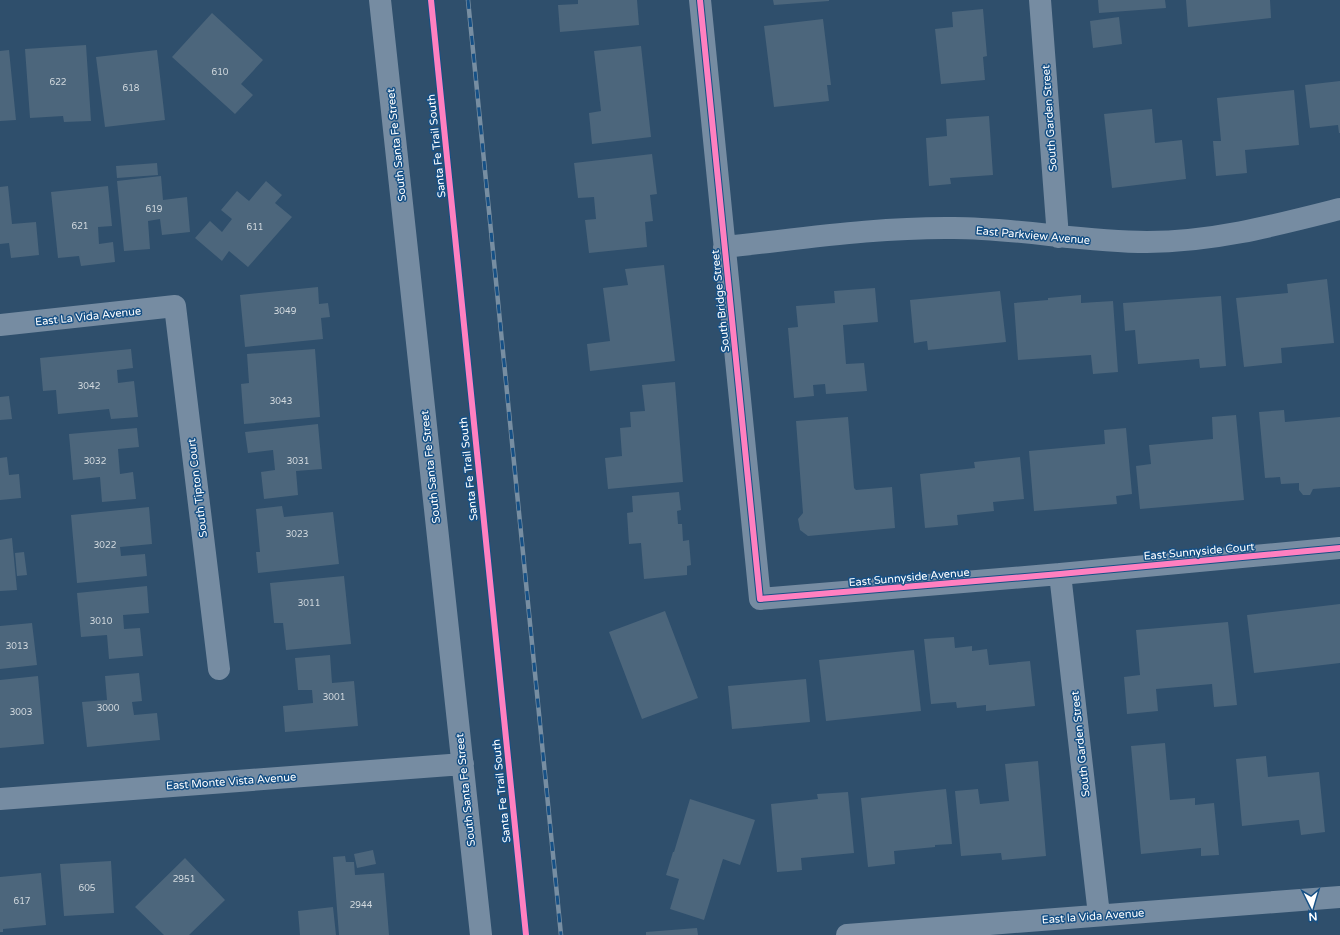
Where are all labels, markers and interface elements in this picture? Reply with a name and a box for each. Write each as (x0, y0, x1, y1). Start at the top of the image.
street label: South Garden Street (1039, 64, 1060, 172)
house number: 610 (212, 67, 229, 78)
house number: 622 (50, 77, 66, 88)
house number: 618 (123, 83, 140, 94)
street label: South Santa Fe Street (384, 88, 409, 202)
street label: Santa Fe Trail South (425, 94, 448, 198)
house number: 619 (146, 204, 163, 215)
house number: 621 (72, 221, 88, 232)
house number: 611 (247, 222, 263, 233)
street label: East Parkview Avenue (975, 224, 1091, 247)
street label: South Bridge Street (709, 249, 732, 353)
street label: East La Vida Avenue (34, 304, 142, 329)
house number: 3049 (274, 306, 297, 317)
house number: 3042 (78, 381, 100, 392)
house number: 3043 (270, 396, 292, 407)
street label: South Santa Fe Street (418, 410, 443, 524)
street label: Santa Fe Trail South (457, 417, 480, 521)
street label: South Tipton Court (185, 438, 210, 538)
house number: 3032 (84, 456, 106, 467)
house number: 3031 (287, 456, 309, 467)
house number: 3023 (286, 529, 308, 540)
house number: 3022 (94, 540, 116, 551)
street label: East Sunnyside Court (1143, 540, 1255, 563)
street label: East Sunnyside Avenue (848, 566, 970, 589)
house number: 3011 (298, 598, 320, 609)
house number: 3010 (90, 616, 113, 627)
house number: 3013 (6, 641, 28, 652)
street label: South Garden Street (1068, 690, 1093, 798)
house number: 3001 (323, 692, 345, 703)
house number: 3000 (97, 703, 120, 714)
house number: 3003 (10, 707, 32, 718)
street label: South Santa Fe Street (453, 733, 478, 847)
street label: Santa Fe Trail South (490, 739, 513, 843)
street label: East Monte Vista Avenue (165, 770, 297, 793)
house number: 2951 (173, 874, 195, 885)
house number: 605 (79, 883, 96, 894)
north arrow (1292, 887, 1332, 927)
house number: 617 (14, 896, 31, 907)
house number: 2944 (350, 900, 373, 911)
street label: East la Vida Avenue (1041, 906, 1145, 927)
text: N (1308, 910, 1318, 923)

